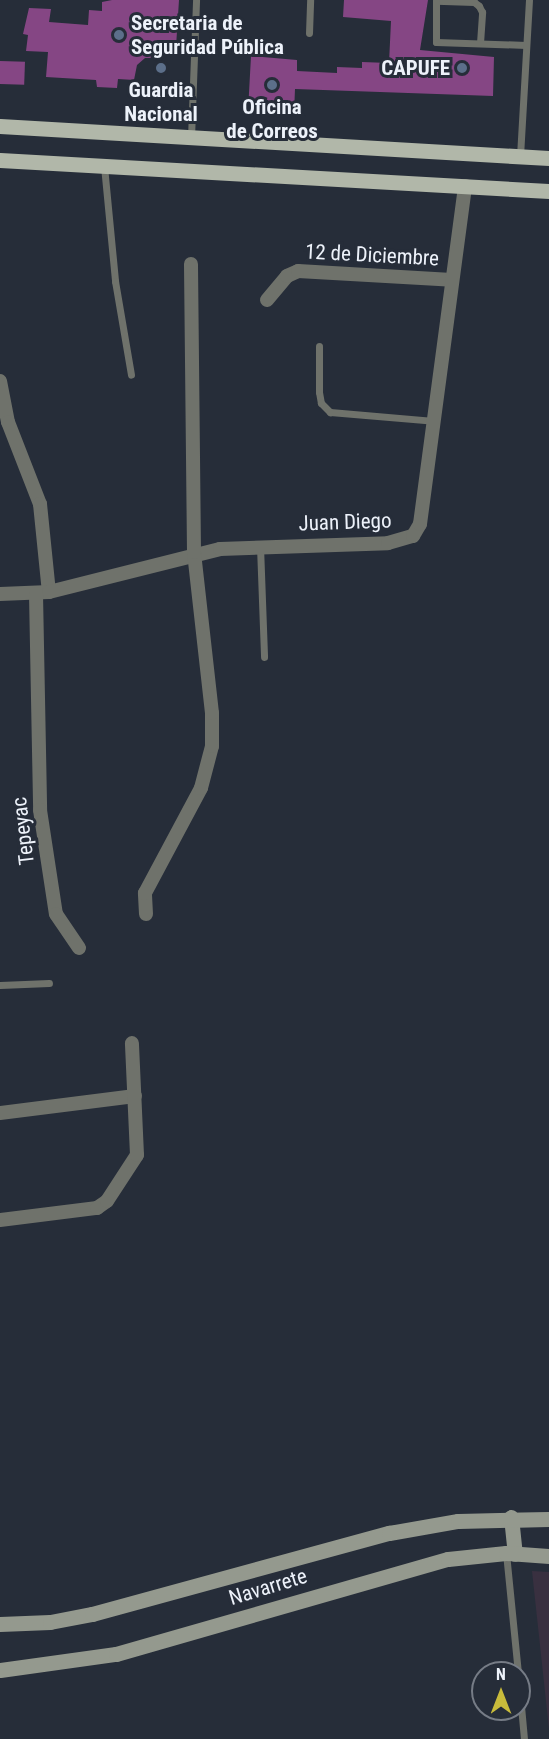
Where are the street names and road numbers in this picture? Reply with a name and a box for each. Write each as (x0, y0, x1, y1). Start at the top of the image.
street label: 12 de Diciembre (304, 239, 440, 271)
street label: Juan Diego (298, 508, 392, 536)
street label: Tepeyac (6, 796, 40, 866)
street label: Navarrete (226, 1563, 310, 1611)

